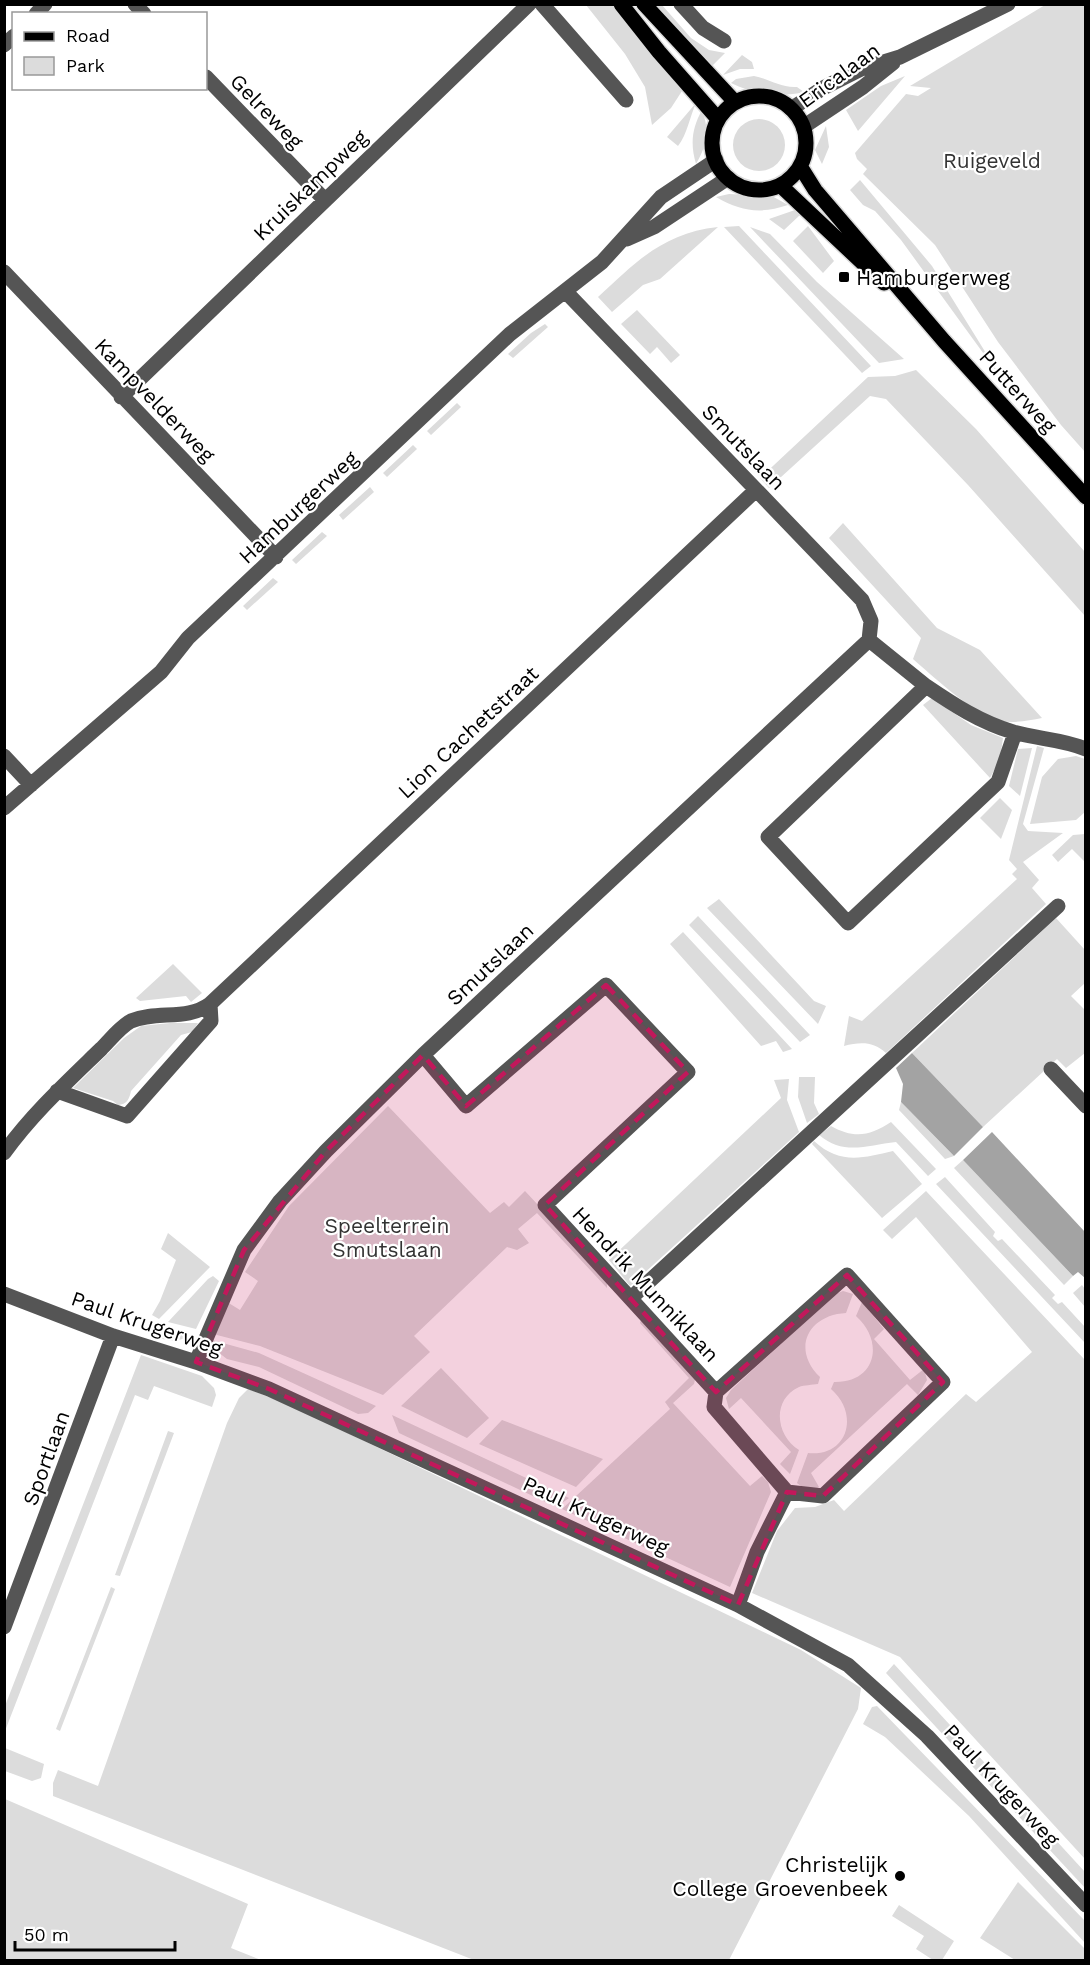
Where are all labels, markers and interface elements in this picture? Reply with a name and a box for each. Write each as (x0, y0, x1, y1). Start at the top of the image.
legend (12, 12, 207, 90)
text: Road (66, 25, 110, 46)
street label: Ericalaan (793, 37, 885, 113)
text: Park (66, 55, 105, 76)
street label: Gelreweg (225, 68, 309, 154)
street label: Kruiskampweg (248, 124, 373, 246)
park label: Ruigeveld (943, 148, 1041, 173)
place label: Hamburgerweg (856, 265, 1011, 290)
marker: Hamburgerweg (837, 270, 851, 284)
street label: Kampvelderweg (90, 333, 221, 468)
street label: Putterweg (974, 344, 1062, 438)
street label: Smutslaan (697, 399, 791, 495)
street label: Hamburgerweg (233, 445, 363, 569)
street label: Lion Cachetstraat (393, 660, 544, 803)
street label: Smutslaan (441, 918, 539, 1010)
street label: Hendrik Munniklaan (567, 1201, 725, 1367)
park label: Speelterrein Smutslaan (324, 1213, 450, 1262)
street label: Paul Krugerweg (68, 1285, 227, 1361)
street label: Sportlaan (17, 1407, 75, 1509)
street label: Paul Krugerweg (519, 1470, 674, 1560)
street label: Paul Krugerweg (939, 1719, 1066, 1852)
place label: Christelijk College Groevenbeek (672, 1852, 888, 1901)
marker: Christelijk College Groevenbeek (893, 1869, 907, 1883)
scale bar (15, 1914, 176, 1952)
text: 50 m (24, 1924, 69, 1945)

